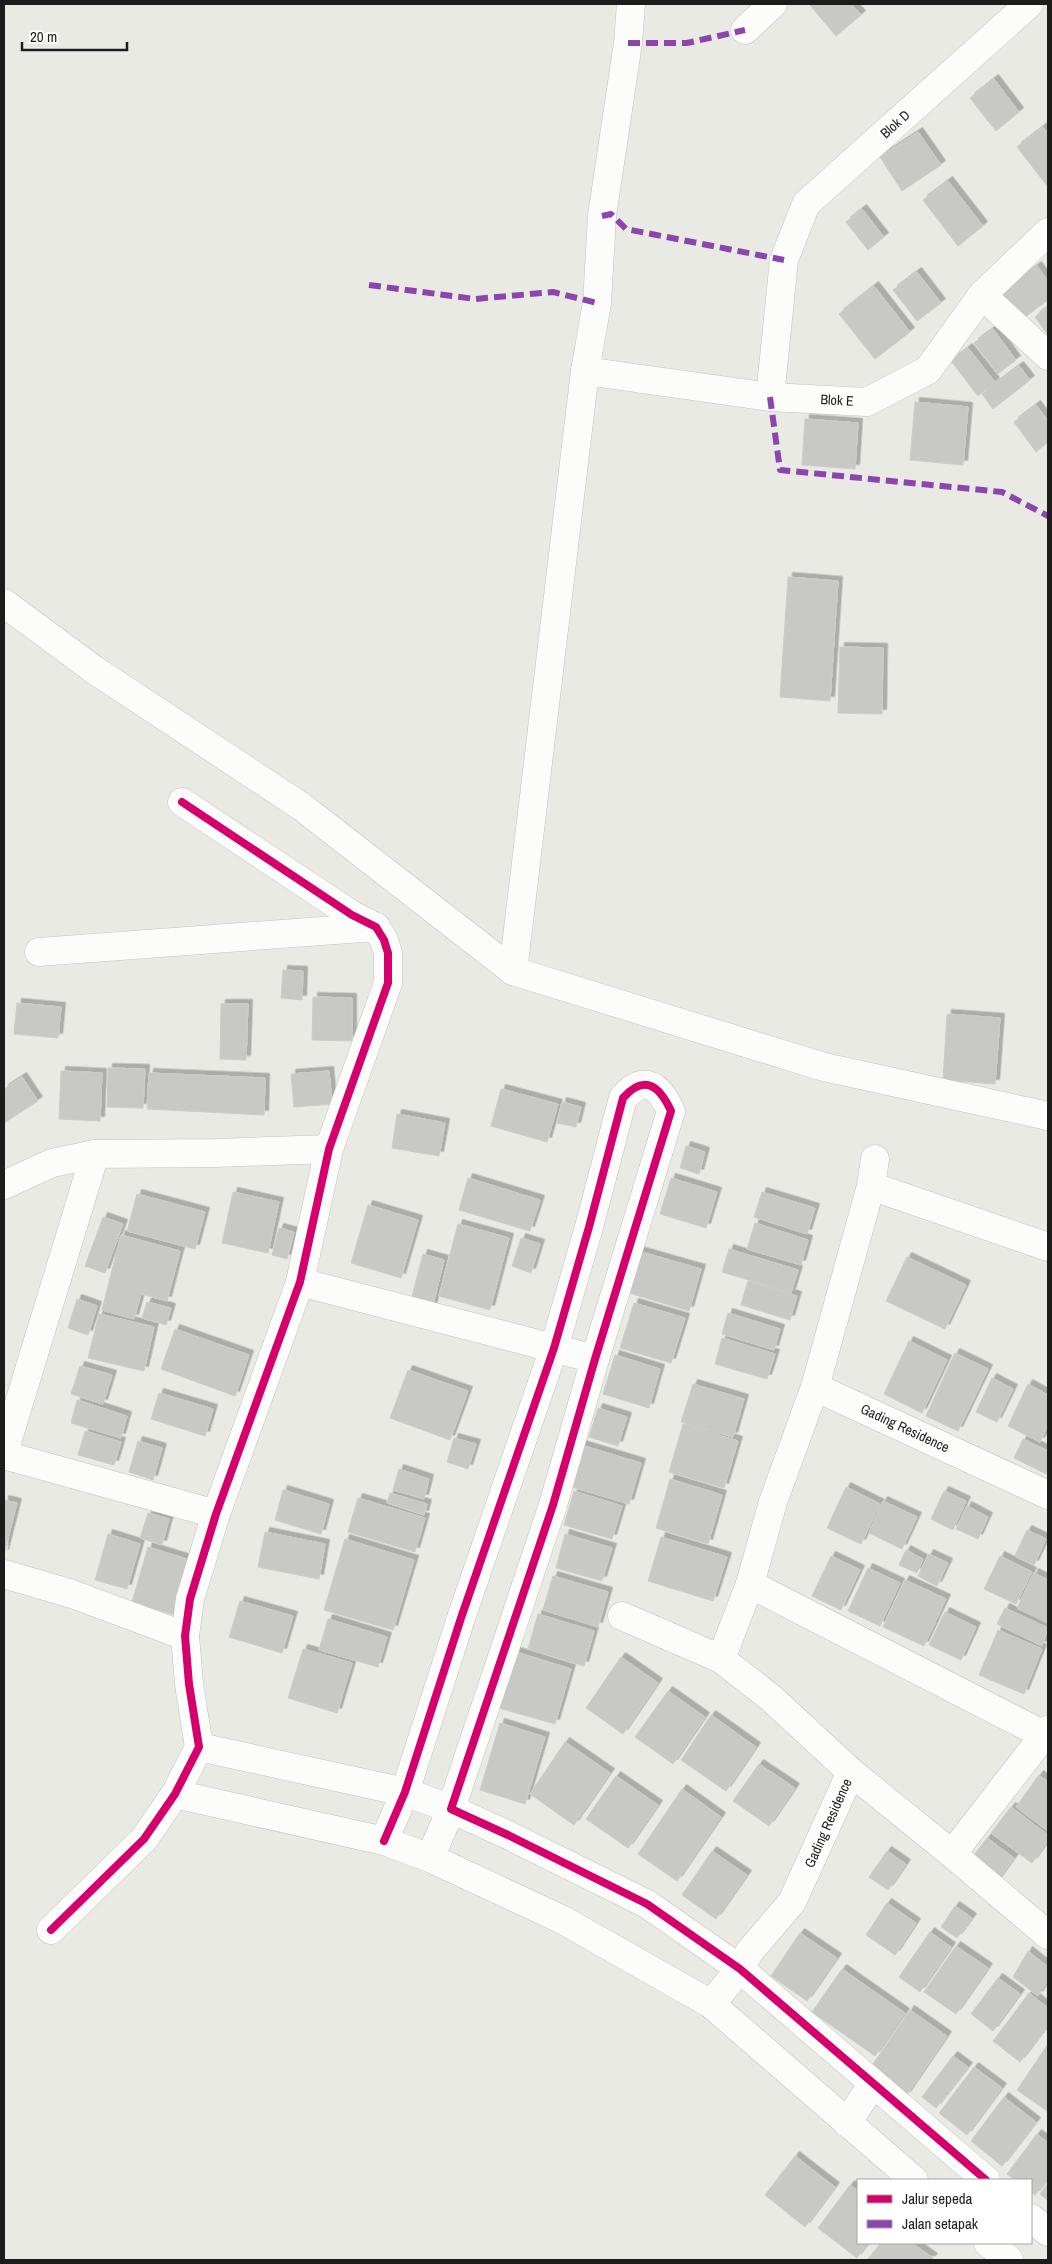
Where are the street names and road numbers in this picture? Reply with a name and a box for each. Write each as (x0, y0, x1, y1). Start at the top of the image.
street label: Blok D (876, 106, 914, 142)
street label: Blok E (820, 390, 854, 410)
street label: Gading Residence (858, 1400, 952, 1456)
street label: Gading Residence (800, 1776, 856, 1870)

